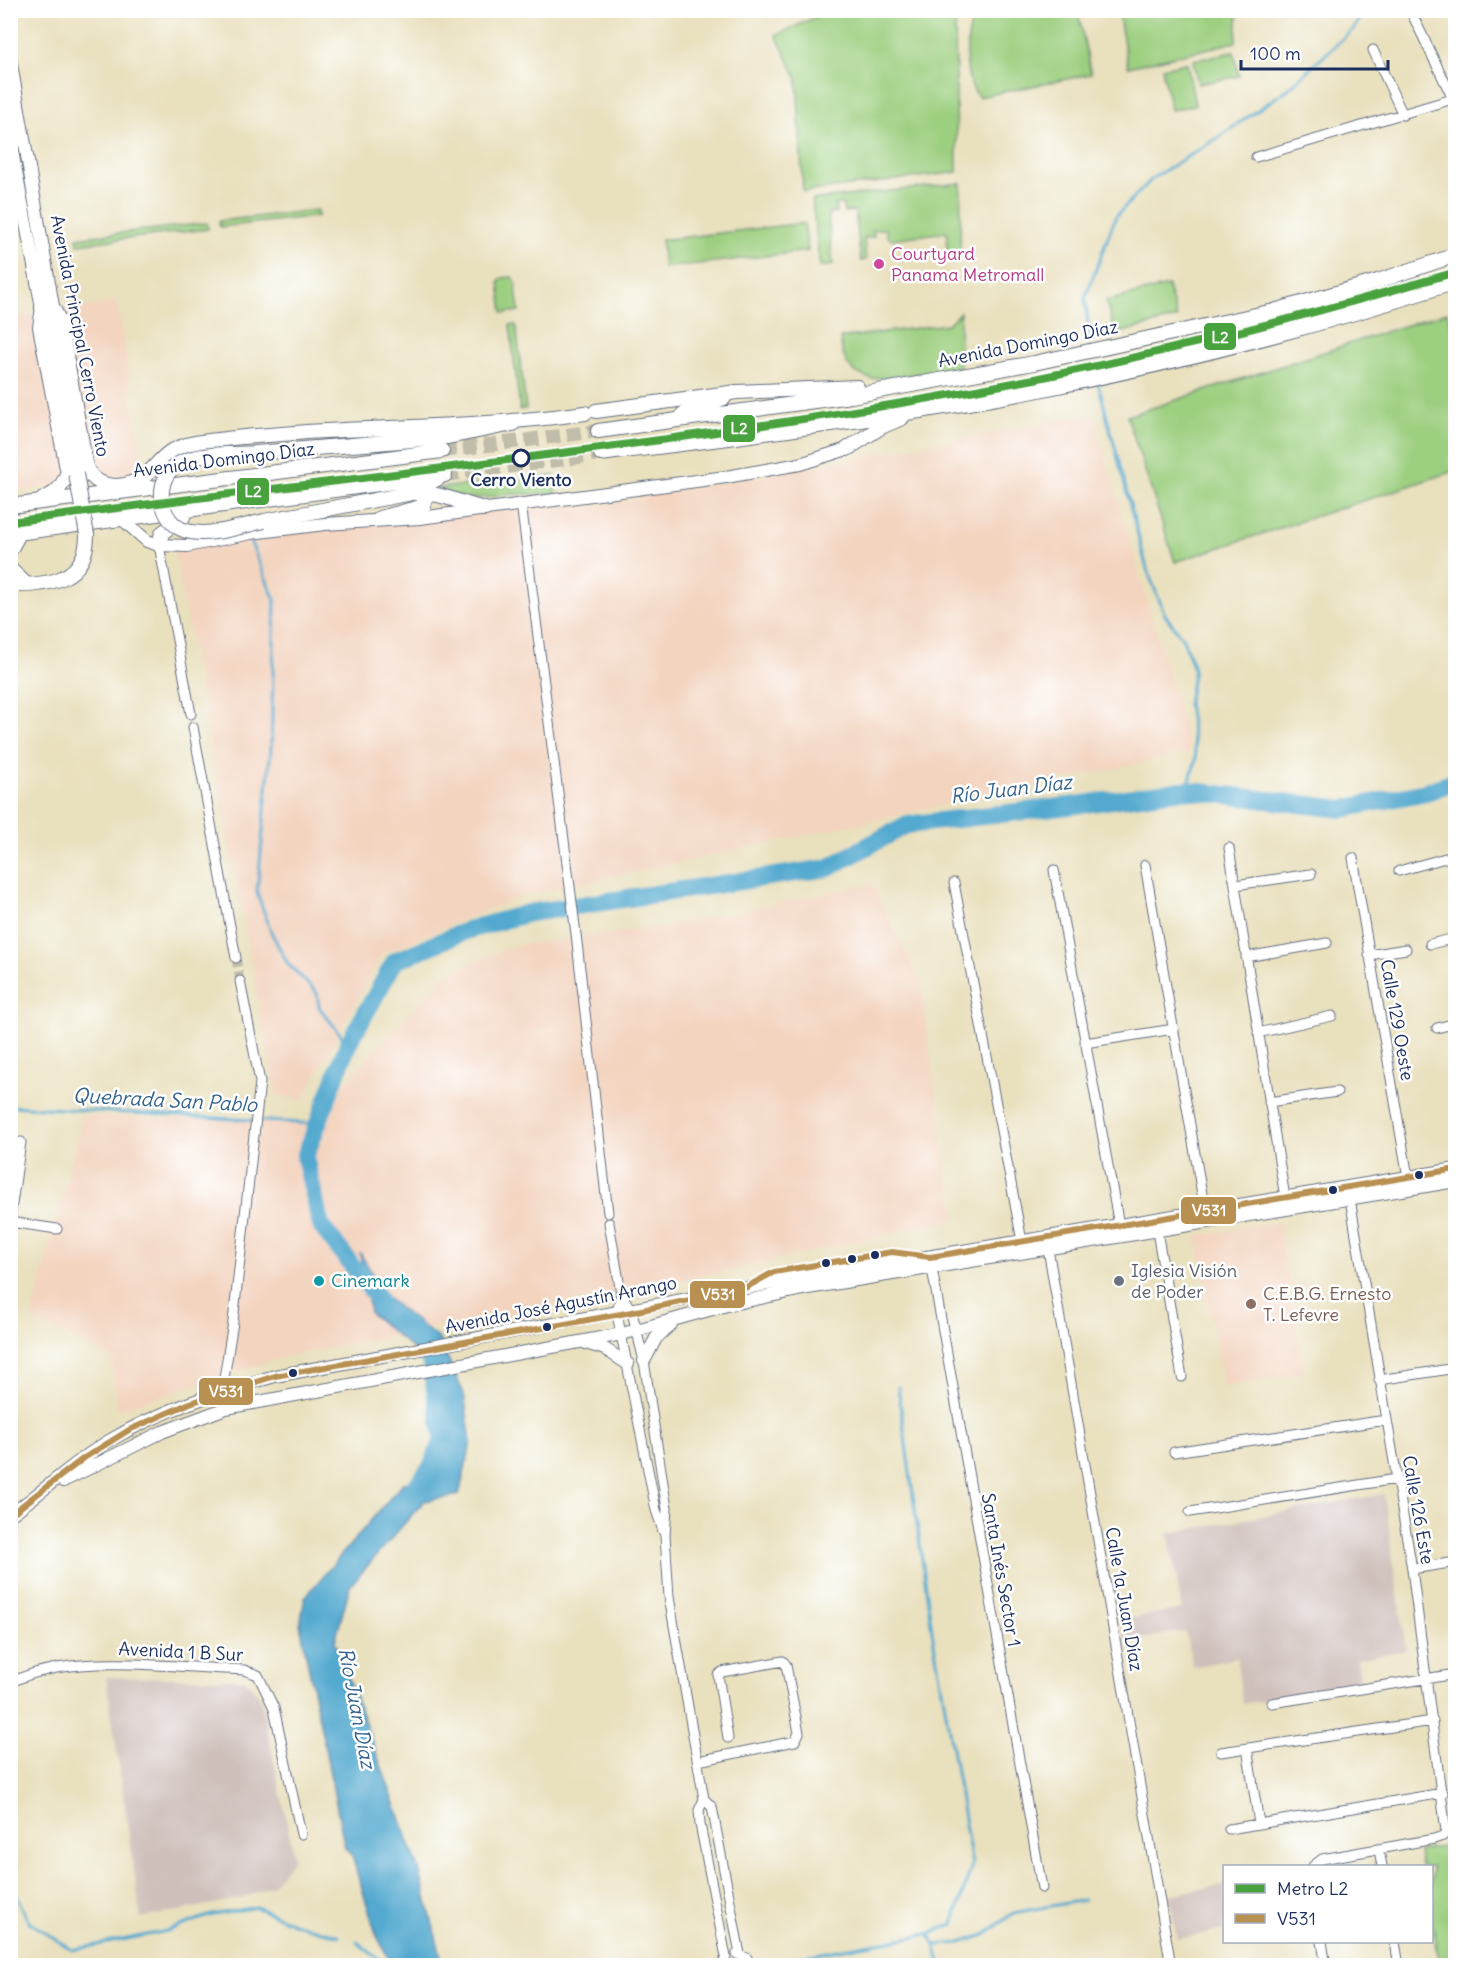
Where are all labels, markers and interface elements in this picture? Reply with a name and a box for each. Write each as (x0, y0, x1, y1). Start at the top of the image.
scale bar (1241, 33, 1388, 71)
text: 100 m (1250, 42, 1301, 65)
street label: Avenida Principal Cerro Viento (46, 213, 115, 459)
place label: Courtyard Panama Metromall (891, 242, 1044, 286)
marker: Courtyard Panama Metromall (872, 257, 886, 271)
street label: Avenida Domingo Díaz (936, 315, 1120, 372)
line badge: L2 (1203, 322, 1237, 351)
text: L2 (1211, 327, 1229, 347)
line badge: L2 (722, 414, 756, 443)
text: L2 (730, 418, 748, 438)
street label: Avenida Domingo Díaz (132, 437, 316, 482)
marker: Cerro Viento (512, 449, 530, 467)
place label: Cerro Viento (470, 468, 572, 491)
line badge: L2 (236, 477, 270, 506)
text: L2 (244, 481, 262, 501)
water label: Río Juan Díaz (949, 768, 1076, 808)
street label: Calle 129 Oeste (1375, 957, 1420, 1083)
water label: Quebrada San Pablo (72, 1082, 259, 1117)
unlabelled marker (1413, 1169, 1425, 1181)
unlabelled marker (1327, 1184, 1339, 1196)
line badge: V531 (1180, 1196, 1237, 1225)
text: V531 (1192, 1200, 1226, 1220)
unlabelled marker (869, 1249, 881, 1261)
unlabelled marker (846, 1253, 858, 1265)
unlabelled marker (820, 1257, 832, 1269)
place label: Iglesia Visión de Poder (1131, 1259, 1237, 1303)
place label: Cinemark (331, 1269, 410, 1292)
street label: Avenida José Agustín Arango (443, 1271, 679, 1338)
marker: Cinemark (312, 1274, 326, 1288)
marker: Iglesia Visión de Poder (1112, 1274, 1126, 1288)
line badge: V531 (689, 1280, 746, 1309)
place label: C.E.B.G. Ernesto T. Lefevre (1263, 1282, 1391, 1326)
text: V531 (701, 1284, 735, 1304)
marker: C.E.B.G. Ernesto T. Lefevre (1244, 1297, 1258, 1311)
unlabelled marker (541, 1321, 553, 1333)
unlabelled marker (287, 1367, 299, 1379)
line badge: V531 (198, 1377, 254, 1406)
text: V531 (209, 1381, 243, 1401)
street label: Calle 126 Este (1398, 1454, 1439, 1566)
street label: Santa Inés Sector 1 (977, 1491, 1026, 1648)
street label: Calle 1a Juan Díaz (1100, 1525, 1149, 1673)
street label: Avenida 1 B Sur (118, 1637, 245, 1666)
water label: Río Juan Díaz (334, 1645, 382, 1773)
legend (1223, 1865, 1433, 1943)
text: Metro L2 (1277, 1877, 1349, 1900)
text: V531 (1277, 1907, 1316, 1930)

